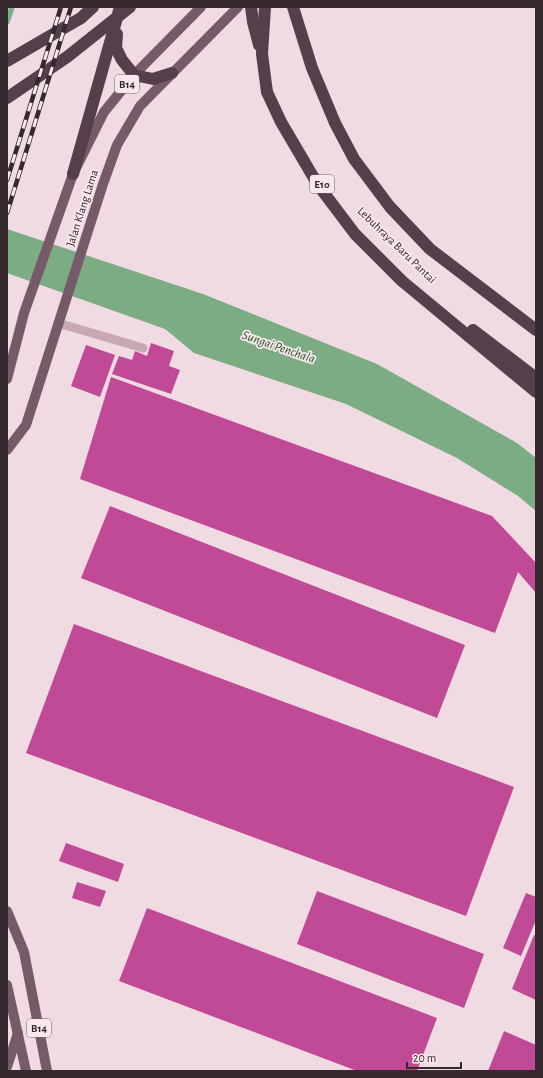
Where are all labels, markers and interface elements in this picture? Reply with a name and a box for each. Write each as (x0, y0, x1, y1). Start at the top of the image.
road number: B14 (115, 75, 139, 93)
street label: Jalan Klang Lama (64, 168, 100, 248)
road number: E10 (310, 175, 334, 193)
street label: Lebuhraya Baru Pantai (355, 205, 439, 286)
water label: Sungai Penchala (240, 329, 317, 366)
road number: B14 (27, 1019, 51, 1037)
scale bar (407, 1044, 461, 1070)
text: 20 m (413, 1052, 436, 1064)

